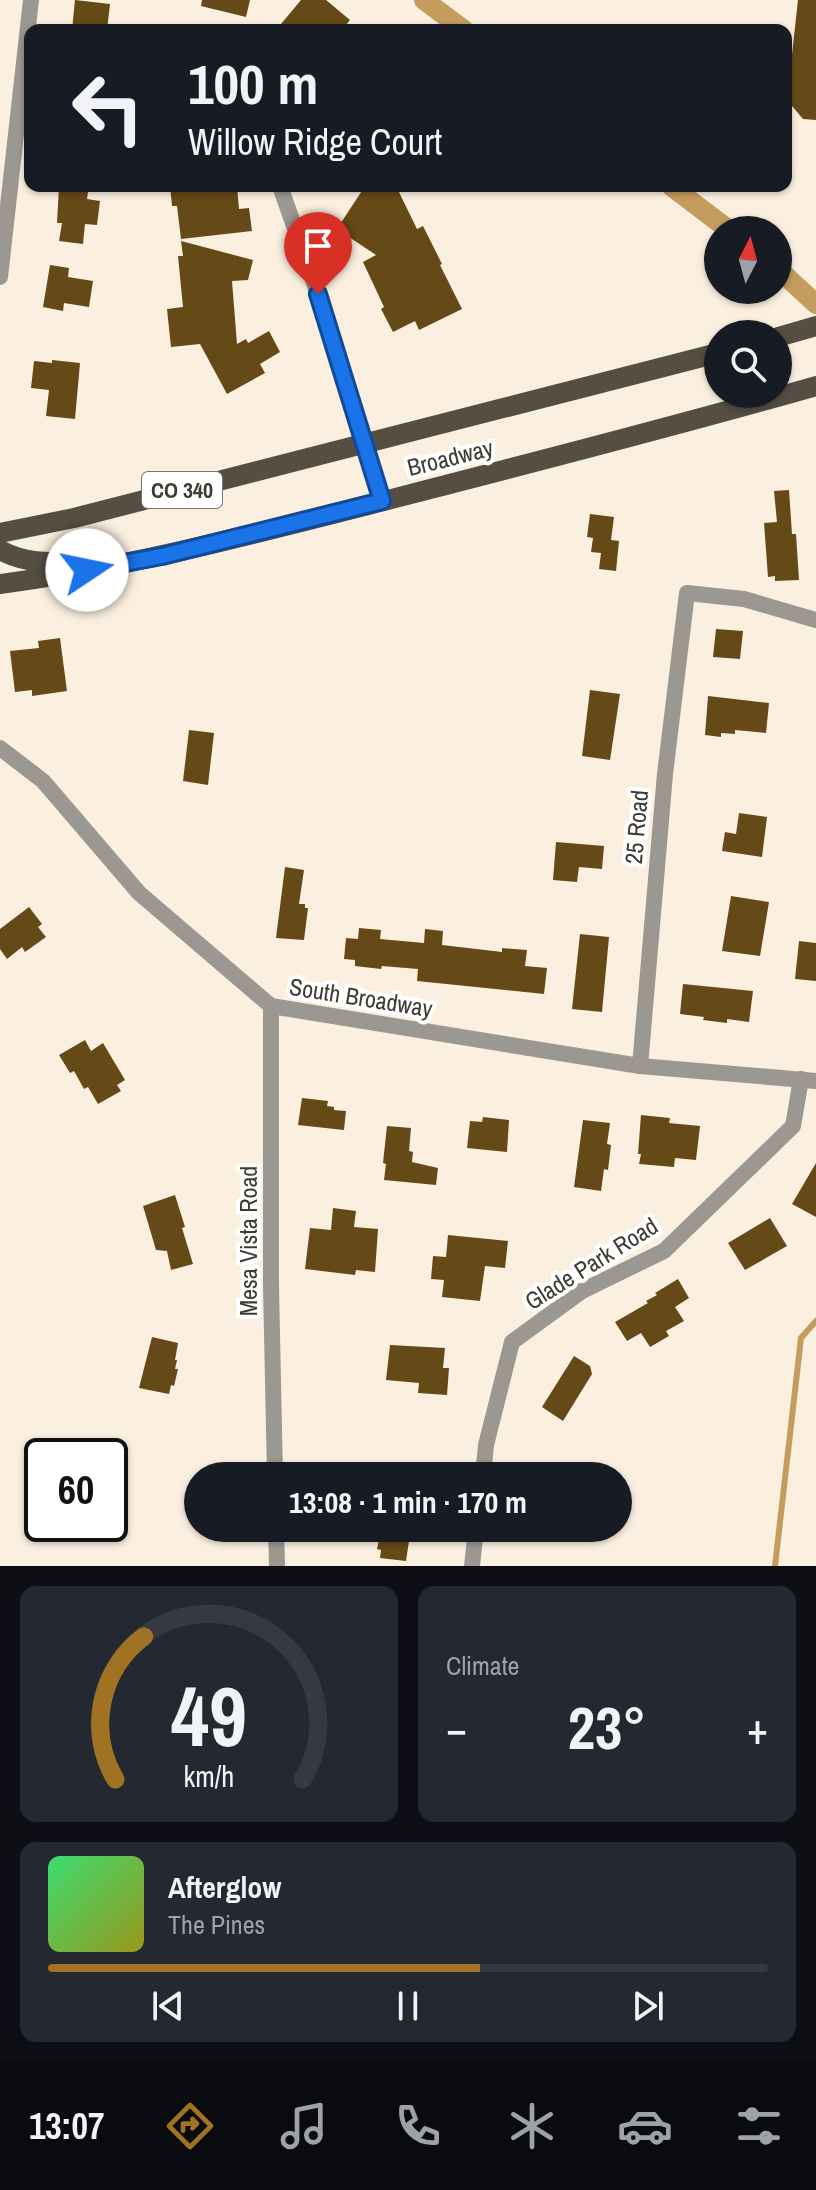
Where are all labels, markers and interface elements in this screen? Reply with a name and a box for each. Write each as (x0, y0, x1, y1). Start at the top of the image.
text: 100 m (188, 46, 318, 121)
icon: left (56, 56, 160, 160)
text: Willow Ridge Court (188, 118, 442, 166)
pin (284, 212, 352, 294)
north arrow (704, 216, 792, 304)
map controls (704, 216, 792, 408)
icon: arrive (296, 224, 340, 268)
button: search (704, 320, 792, 408)
street label: Broadway (404, 431, 496, 483)
road number: CO 340 (142, 472, 222, 508)
position arrow (45, 528, 129, 612)
street label: 25 Road (617, 789, 655, 865)
street label: South Broadway (287, 970, 435, 1024)
street label: Mesa Vista Road (232, 1166, 264, 1316)
street label: Glade Park Road (519, 1209, 663, 1317)
speed limit sign: 60 (24, 1438, 128, 1542)
text: 13:08 · 1 min · 170 m (289, 1482, 527, 1522)
text: Climate (446, 1648, 519, 1683)
text: 49 (171, 1660, 247, 1772)
text: 23° (568, 1687, 646, 1768)
text: − (446, 1698, 467, 1758)
text: + (747, 1698, 768, 1758)
text: km/h (184, 1757, 234, 1796)
text: Afterglow (168, 1867, 281, 1907)
text: The Pines (168, 1907, 265, 1942)
icon: previous (146, 1984, 190, 2028)
icon: pause (386, 1984, 430, 2028)
icon: next (626, 1984, 670, 2028)
icon: directions (162, 2098, 218, 2154)
icon: music (276, 2098, 332, 2154)
icon: phone (390, 2098, 446, 2154)
icon: climate (504, 2098, 560, 2154)
icon: car (617, 2098, 673, 2154)
icon: filters (731, 2098, 787, 2154)
text: 13:07 (29, 2102, 104, 2150)

